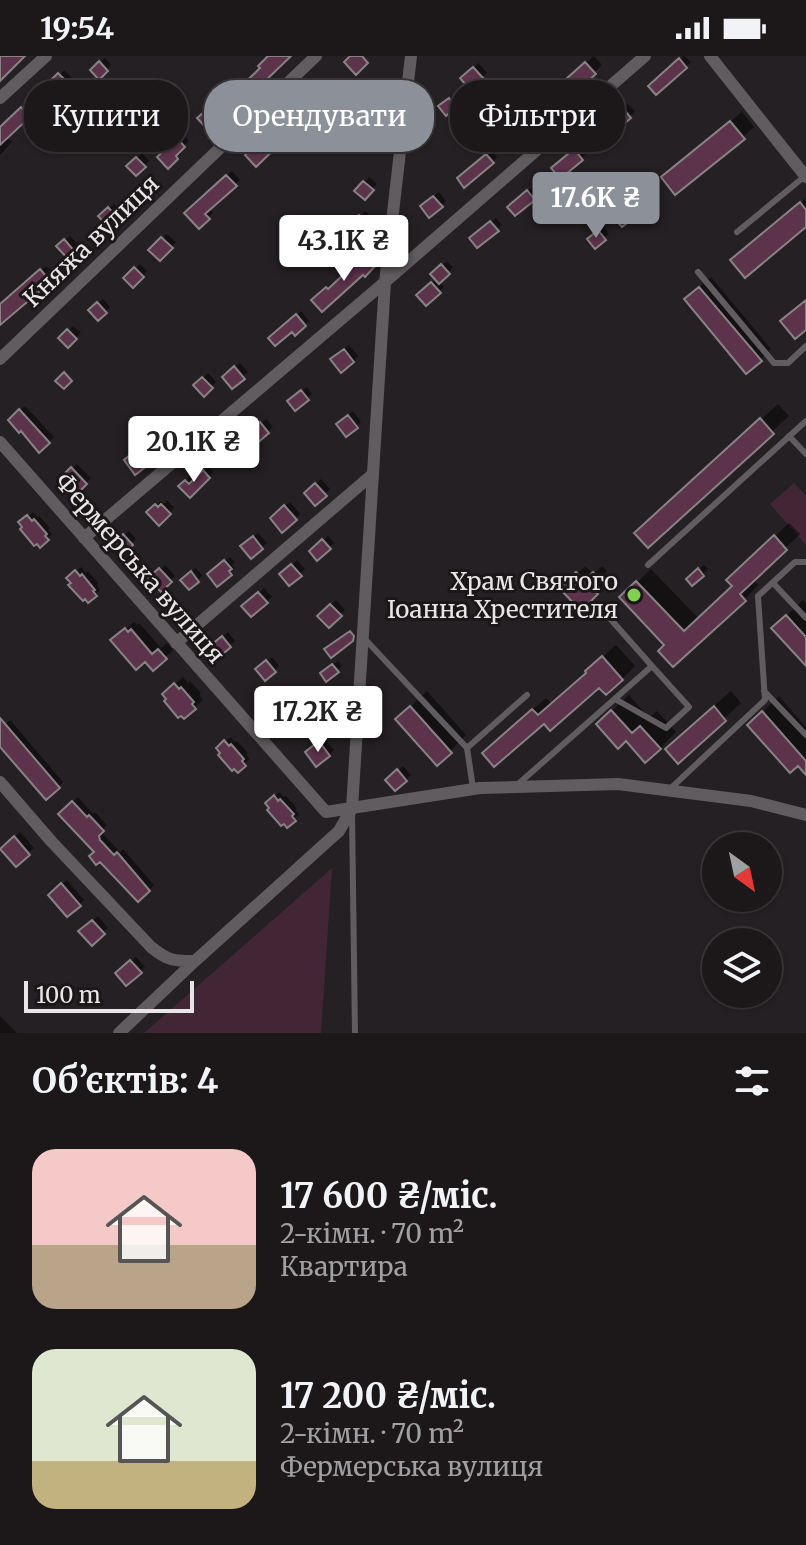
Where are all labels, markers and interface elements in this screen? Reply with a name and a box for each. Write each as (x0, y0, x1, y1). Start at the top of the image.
text: 19:54 (40, 9, 114, 47)
chip: Купити (24, 80, 188, 152)
chip: Орендувати (204, 80, 434, 152)
chip: Фільтри (450, 80, 625, 152)
street label: Княжа вулиця (17, 168, 165, 314)
pin: 17.6K ₴ (522, 172, 670, 240)
text: 17.6K ₴ (551, 181, 641, 214)
pin: 43.1K ₴ (270, 215, 418, 283)
text: 43.1K ₴ (297, 224, 391, 257)
pin: 20.1K ₴ (120, 416, 268, 484)
text: 20.1K ₴ (146, 425, 242, 458)
street label: Фермерська вулиця (49, 466, 231, 670)
place label: Храм Святого Іоанна Хрестителя (387, 566, 618, 625)
marker: Храм Святого Іоанна Хрестителя (625, 586, 643, 604)
pin: 17.2K ₴ (244, 686, 392, 754)
text: 17.2K ₴ (272, 695, 364, 728)
north arrow (702, 832, 782, 912)
map controls (702, 832, 782, 1008)
button: layers (702, 928, 782, 1008)
scale bar (24, 977, 194, 1013)
text: 100 m (36, 981, 101, 1009)
icon: filters (730, 1059, 774, 1103)
text: Об’єктів: 4 (32, 1060, 218, 1102)
text: 17 600 ₴/міс. (280, 1175, 498, 1217)
icon: home (96, 1181, 192, 1277)
text: 2-кімн. · 70 m² (280, 1217, 464, 1250)
text: Квартира (280, 1250, 408, 1283)
text: 17 200 ₴/міс. (280, 1375, 496, 1417)
icon: home (96, 1381, 192, 1477)
text: 2-кімн. · 70 m² (280, 1417, 464, 1450)
text: Фермерська вулиця (280, 1450, 543, 1483)

